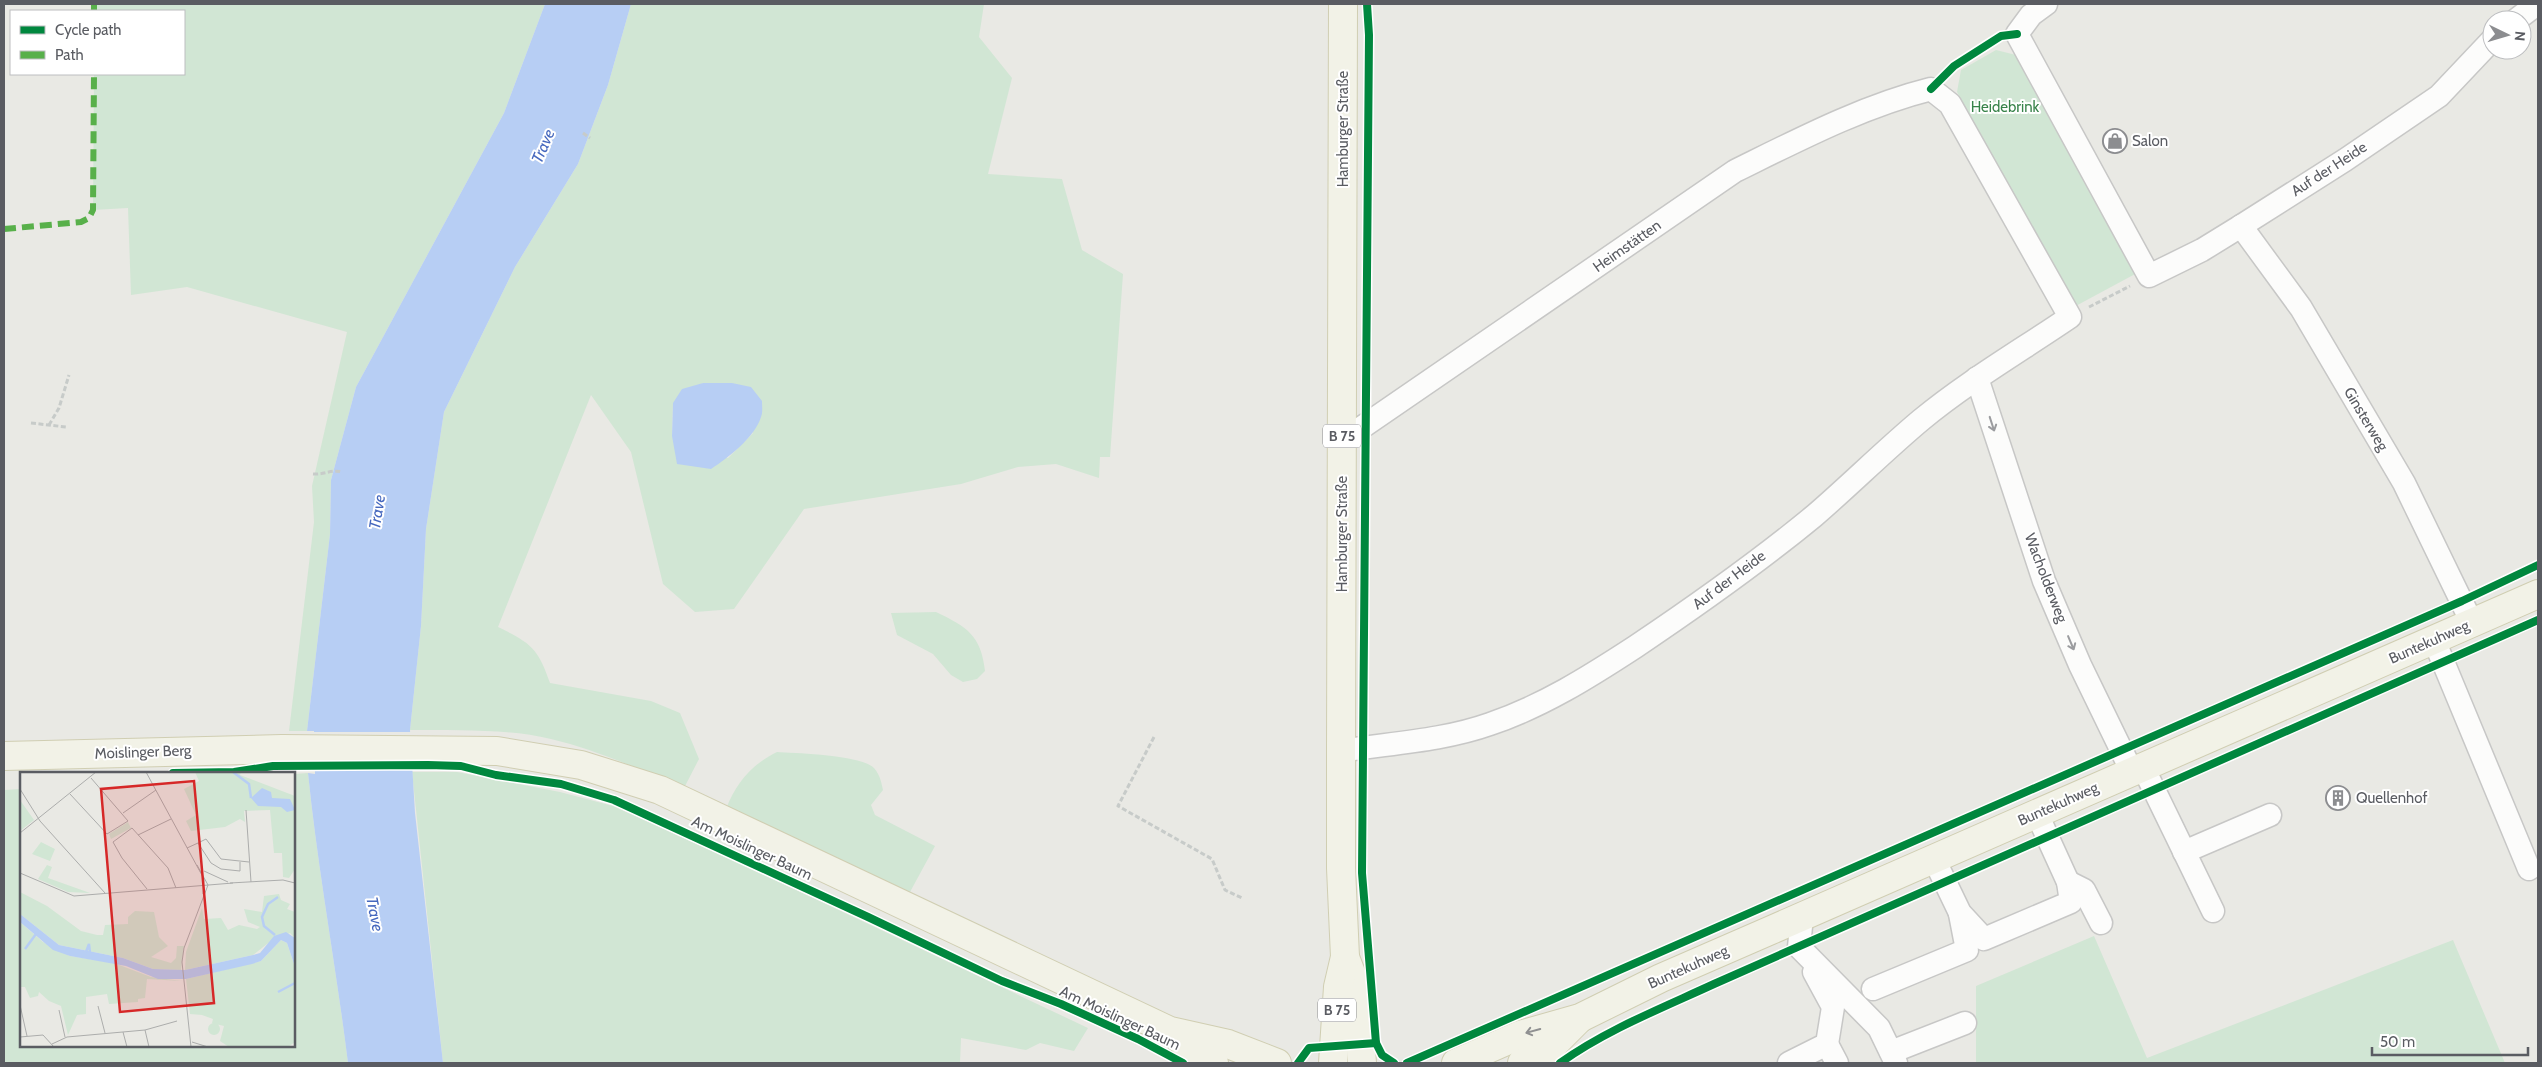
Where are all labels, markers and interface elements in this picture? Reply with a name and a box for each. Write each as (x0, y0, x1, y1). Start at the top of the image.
legend (10, 10, 185, 75)
north arrow (2482, 10, 2532, 60)
text: Cycle path (55, 21, 121, 39)
text: N (2511, 30, 2529, 42)
text: Path (55, 46, 84, 64)
street label: Hamburger Straße (1334, 70, 1352, 187)
park label: Heidebrink (1971, 98, 2040, 116)
water label: Trave (527, 126, 559, 166)
shop icon: Salon (2102, 128, 2128, 154)
place label: Salon (2132, 132, 2168, 150)
street label: Auf der Heide (2288, 138, 2370, 200)
street label: Heimstätten (1590, 216, 1664, 276)
street label: Ginsterweg (2340, 384, 2392, 455)
one-way arrow (1987, 416, 1997, 432)
road number: B 75 (1323, 424, 1361, 448)
street label: Hamburger Straße (1333, 475, 1351, 592)
water label: Trave (365, 493, 389, 531)
street label: Wacholderweg (2021, 531, 2071, 626)
street label: Auf der Heide (1689, 547, 1769, 613)
street label: Buntekuhweg (2386, 616, 2473, 668)
one-way arrow (2067, 635, 2076, 650)
street label: Moislinger Berg (94, 741, 192, 763)
inset map (20, 772, 295, 1047)
street label: Buntekuhweg (2015, 778, 2102, 830)
building icon: Quellenhof (2325, 785, 2351, 811)
place label: Quellenhof (2356, 789, 2427, 807)
street label: Am Moislinger Baum (689, 812, 815, 884)
water label: Trave (362, 895, 388, 933)
street label: Buntekuhweg (1645, 941, 1732, 993)
street label: Am Moislinger Baum (1057, 982, 1183, 1054)
road number: B 75 (1318, 998, 1356, 1022)
scale bar (2372, 1024, 2528, 1056)
one-way arrow (1526, 1027, 1542, 1036)
text: 50 m (2380, 1033, 2415, 1051)

